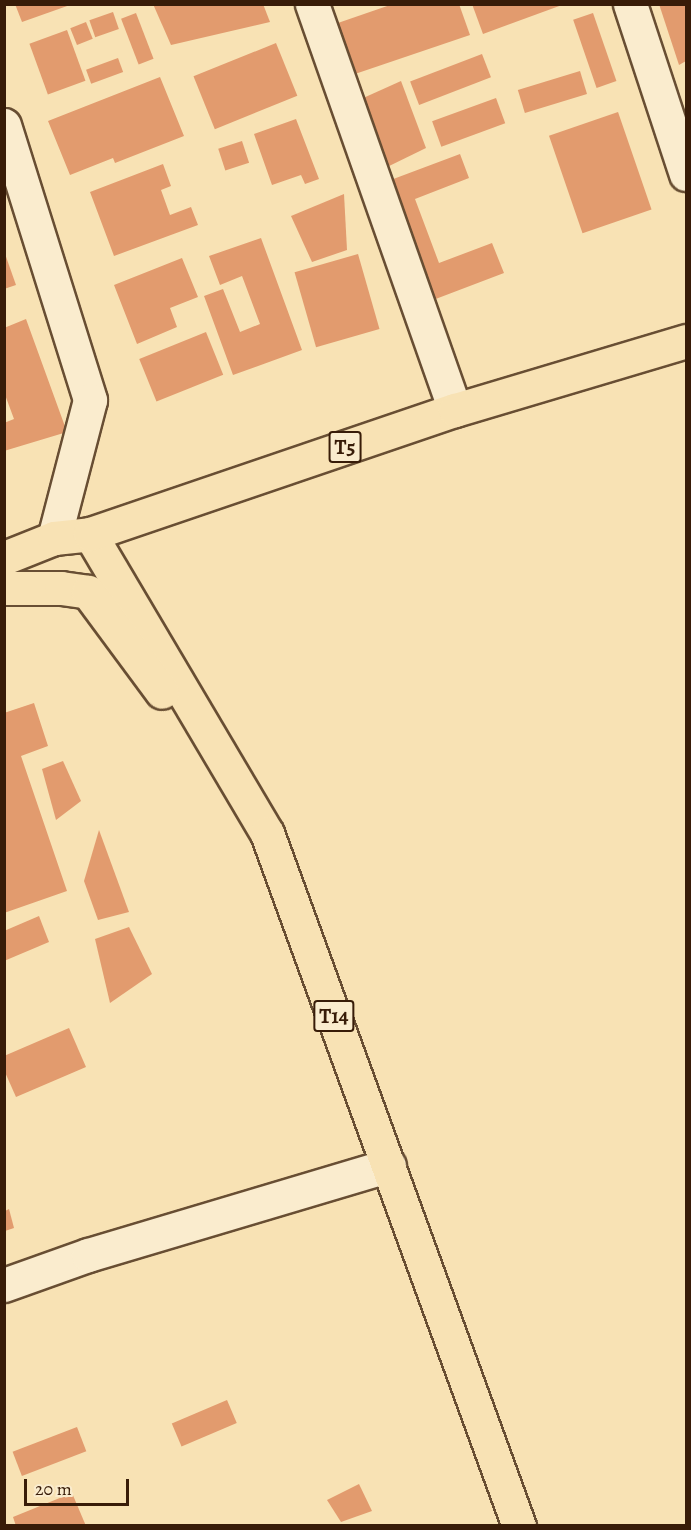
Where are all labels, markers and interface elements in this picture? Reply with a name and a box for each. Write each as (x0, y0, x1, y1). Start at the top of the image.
road number: T5 (328, 429, 362, 465)
road number: T14 (313, 998, 355, 1034)
scale bar (27, 1467, 132, 1505)
text: 20 m (35, 1477, 72, 1501)

